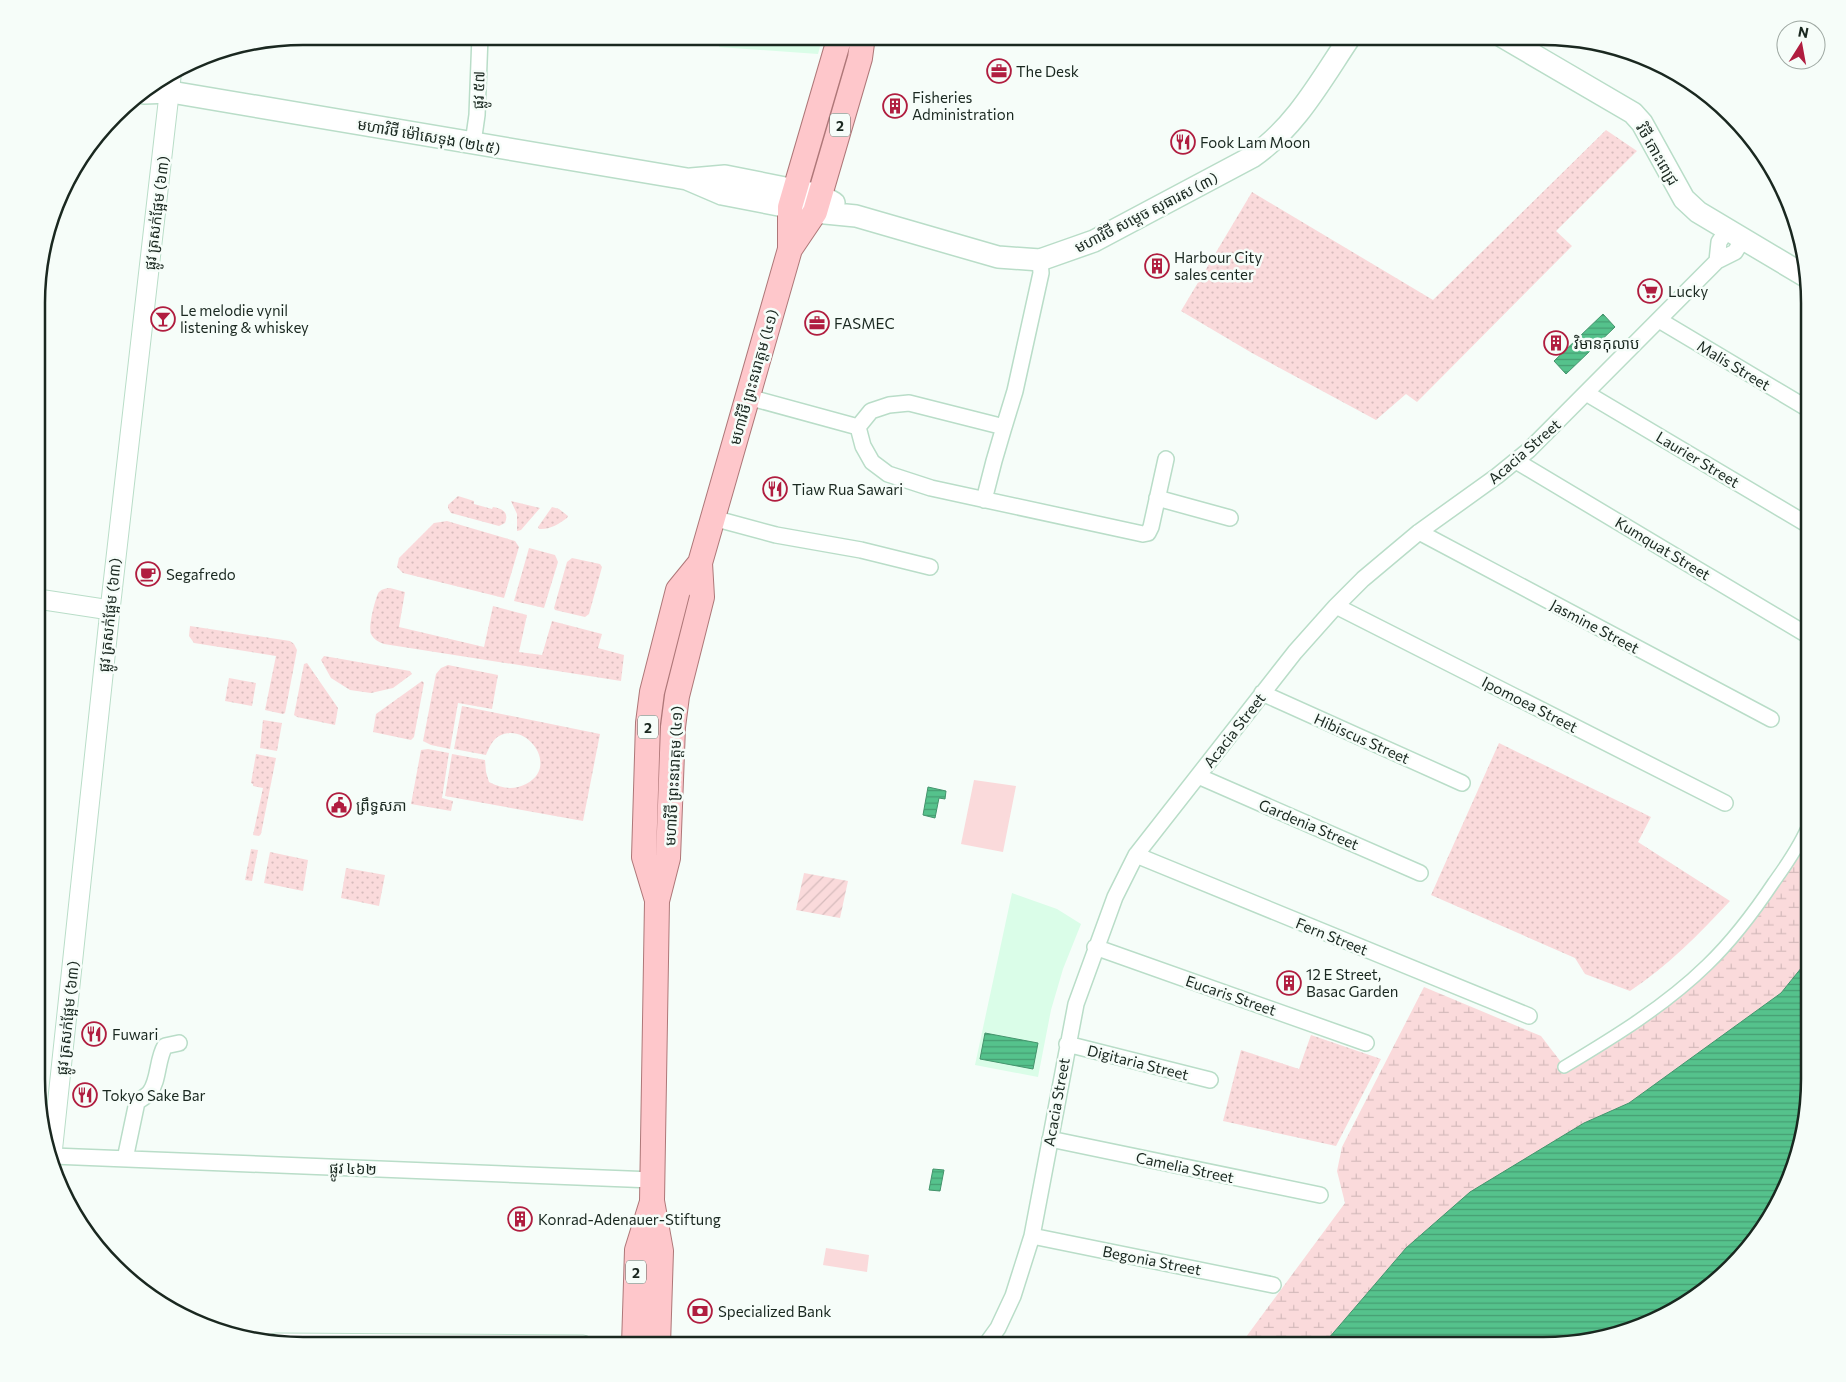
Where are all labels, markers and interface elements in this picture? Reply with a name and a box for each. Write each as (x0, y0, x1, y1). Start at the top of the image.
north arrow (1776, 20, 1826, 70)
text: N (1797, 22, 1810, 41)
office icon: The Desk (986, 58, 1012, 84)
place label: The Desk (1016, 62, 1079, 80)
street label: ផ្លូវ ៥៧ (468, 70, 493, 110)
place label: Fisheries Administration (912, 88, 1014, 123)
building icon: Fisheries Administration (882, 93, 908, 119)
road number: 2 (830, 114, 850, 136)
street label: មហាវិថី ម៉ៅសេទុង (២៤៥) (356, 115, 502, 159)
street label: វិថី កោះពេជ្រ (1632, 120, 1683, 189)
restaurant icon: Fook Lam Moon (1170, 129, 1196, 155)
place label: Fook Lam Moon (1200, 133, 1310, 151)
street label: ផ្លូវ ត្រសក់ផ្អែម (៦៣) (140, 155, 177, 272)
street label: មហាវិថី សម្តេច សុធារស (៣) (1071, 168, 1221, 257)
place label: Harbour City sales center (1174, 248, 1262, 283)
building icon: Harbour City sales center (1144, 253, 1170, 279)
supermarket icon: Lucky (1637, 278, 1663, 304)
place label: Lucky (1668, 282, 1709, 300)
place label: Le melodie vynil listening & whiskey (180, 301, 309, 336)
bar icon: Le melodie vynil listening & whiskey (150, 306, 176, 332)
street label: មហាវិថី ព្រះនរោត្តម (៤១) (725, 307, 782, 447)
office icon: FASMEC (804, 310, 830, 336)
place label: FASMEC (834, 314, 895, 332)
building icon: វិមានកុលាប (1543, 330, 1569, 356)
place label: វិមានកុលាប (1574, 334, 1640, 353)
street label: Malis Street (1694, 336, 1774, 394)
street label: Acacia Street (1484, 415, 1564, 487)
street label: Laurier Street (1653, 427, 1743, 491)
restaurant icon: Tiaw Rua Sawari (762, 476, 788, 502)
place label: Tiaw Rua Sawari (792, 480, 903, 498)
street label: Kumquat Street (1612, 513, 1714, 583)
street label: ផ្លូវ ត្រសក់ផ្អែម (៦៣) (94, 557, 129, 674)
cafe icon: Segafredo (135, 561, 161, 587)
place label: Segafredo (166, 565, 236, 583)
street label: Jasmine Street (1548, 595, 1642, 657)
street label: Ipomoea Street (1479, 672, 1581, 736)
street label: Acacia Street (1199, 689, 1269, 771)
street label: មហាវិថី ព្រះនរោត្តម (៤១) (660, 705, 687, 847)
street label: Hibiscus Street (1311, 709, 1413, 767)
road number: 2 (638, 716, 658, 739)
public building icon: ព្រឹទ្ធសភា (326, 792, 352, 818)
street label: Gardenia Street (1256, 795, 1362, 853)
place label: ព្រឹទ្ធសភា (356, 796, 407, 815)
street label: Fern Street (1293, 913, 1371, 959)
street label: ផ្លូវ ត្រសក់ផ្អែម (៦៣) (52, 960, 87, 1077)
place label: 12 E Street, Basac Garden (1306, 965, 1398, 1000)
building icon: 12 E Street, Basac Garden (1276, 970, 1302, 996)
street label: Eucaris Street (1183, 971, 1279, 1019)
restaurant icon: Fuwari (81, 1021, 107, 1047)
place label: Fuwari (112, 1025, 158, 1043)
street label: Digitaria Street (1085, 1041, 1191, 1083)
street label: Acacia Street (1039, 1056, 1073, 1148)
restaurant icon: Tokyo Sake Bar (72, 1082, 98, 1108)
place label: Tokyo Sake Bar (102, 1086, 206, 1104)
street label: Camelia Street (1134, 1148, 1236, 1186)
street label: ផ្លូវ ៤៦២ (329, 1158, 377, 1183)
building icon: Konrad-Adenauer-Stiftung (507, 1206, 533, 1232)
place label: Konrad-Adenauer-Stiftung (538, 1210, 721, 1228)
street label: Begonia Street (1101, 1242, 1203, 1278)
road number: 2 (626, 1260, 646, 1284)
bank icon: Specialized Bank (687, 1298, 713, 1324)
place label: Specialized Bank (718, 1302, 832, 1320)

